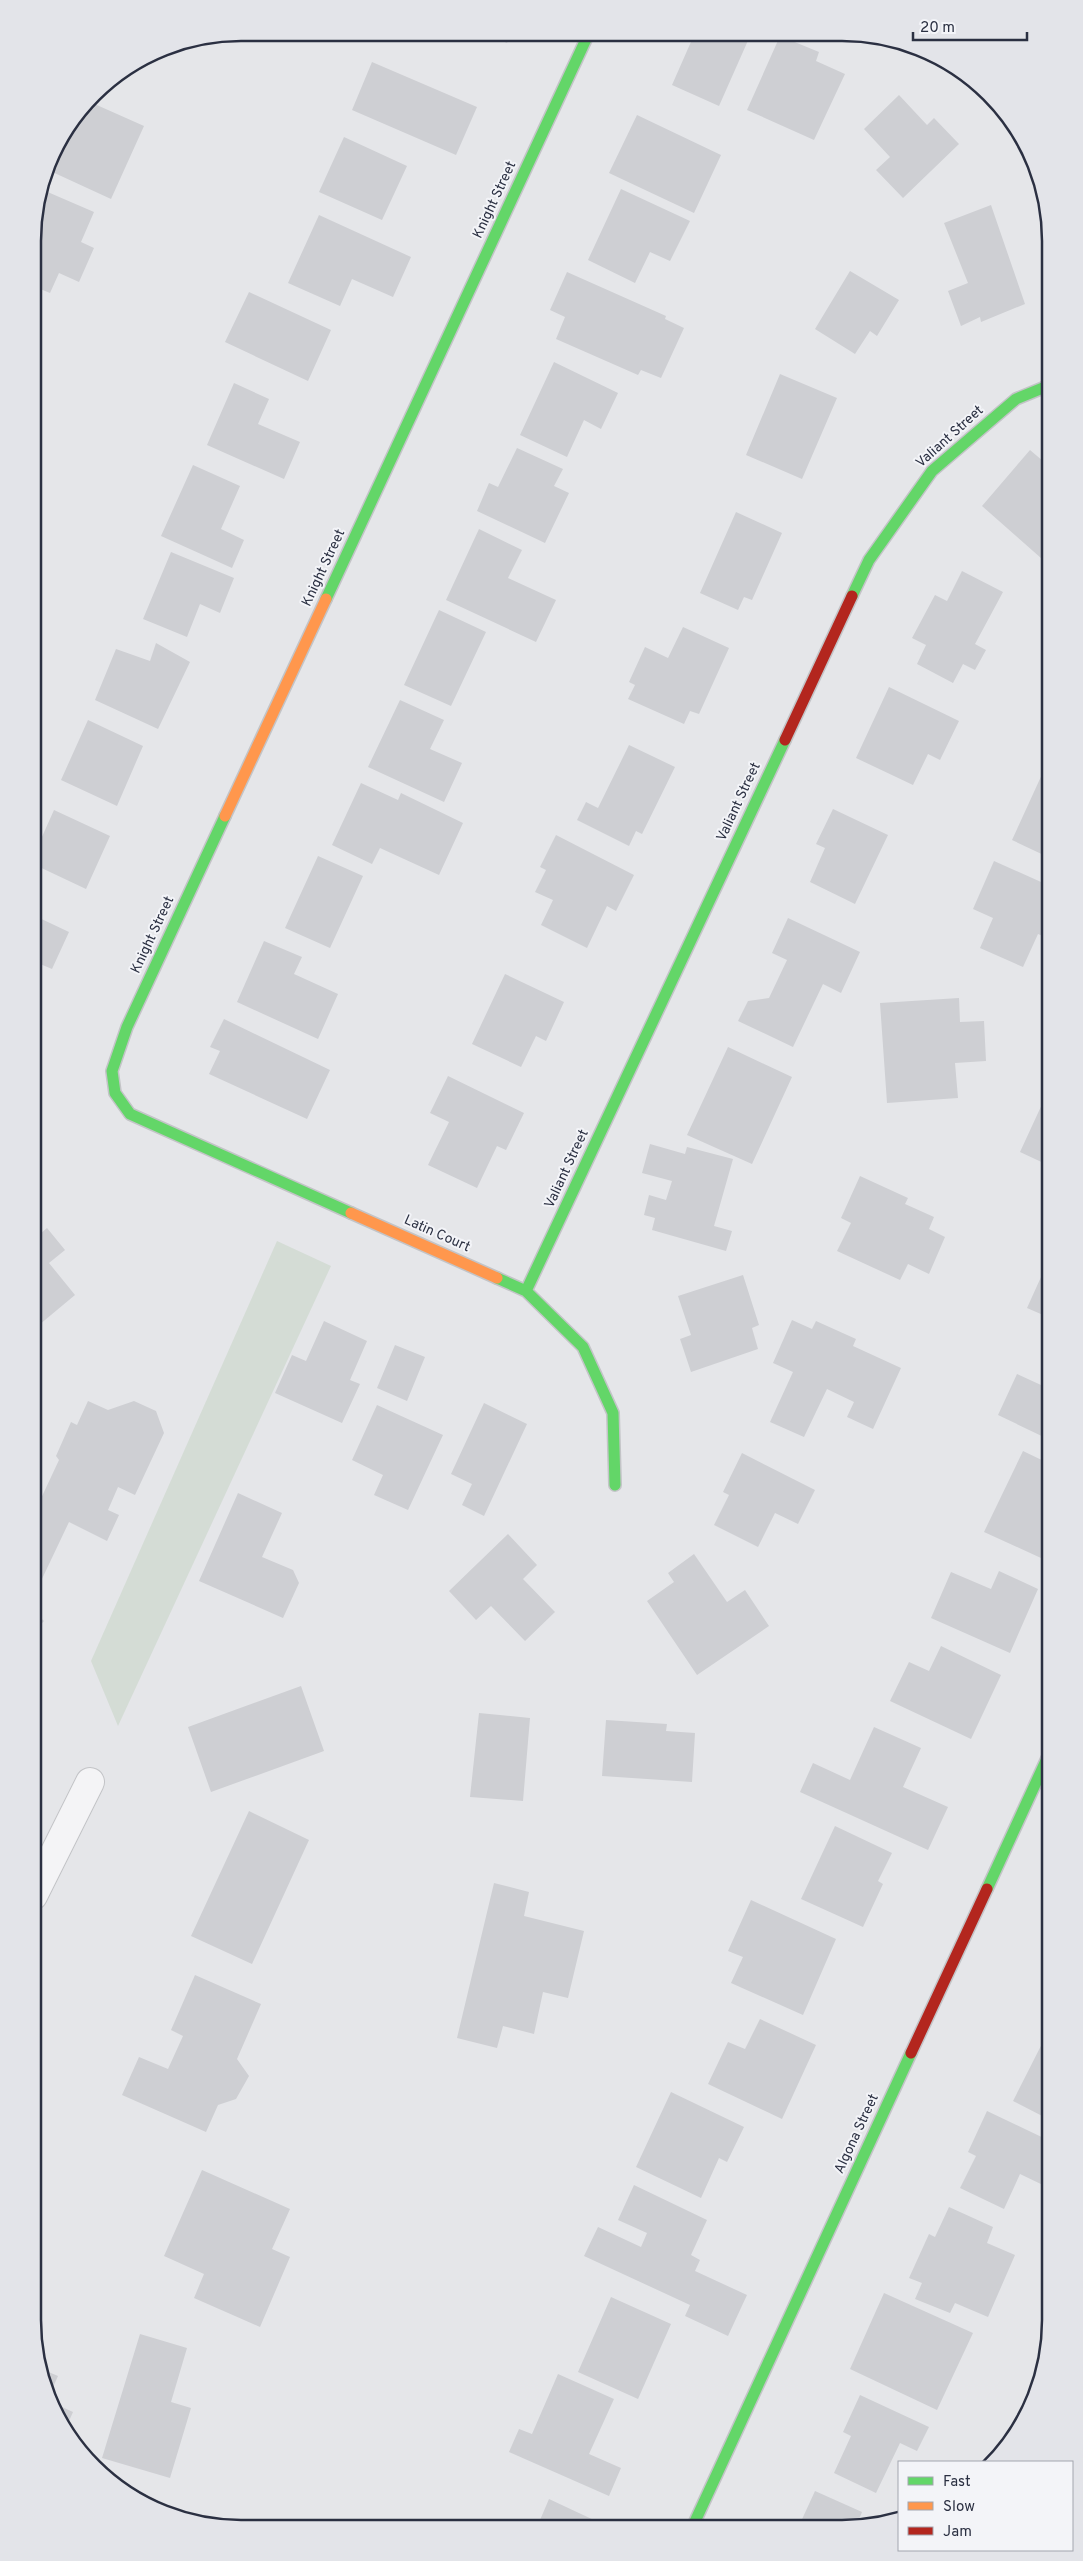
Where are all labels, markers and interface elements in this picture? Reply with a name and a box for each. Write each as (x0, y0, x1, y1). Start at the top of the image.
scale bar (913, 10, 1027, 42)
text: 20 m (920, 19, 955, 38)
street label: Knight Street (470, 159, 520, 241)
street label: Valiant Street (913, 402, 987, 472)
street label: Knight Street (299, 527, 349, 609)
street label: Valiant Street (713, 760, 765, 844)
street label: Knight Street (128, 894, 178, 976)
street label: Valiant Street (541, 1127, 593, 1211)
street label: Latin Court (401, 1212, 473, 1256)
street label: Algona Street (831, 2091, 883, 2177)
legend (898, 2461, 1073, 2551)
text: Fast (943, 2473, 971, 2492)
text: Slow (943, 2498, 975, 2517)
text: Jam (943, 2523, 972, 2542)

